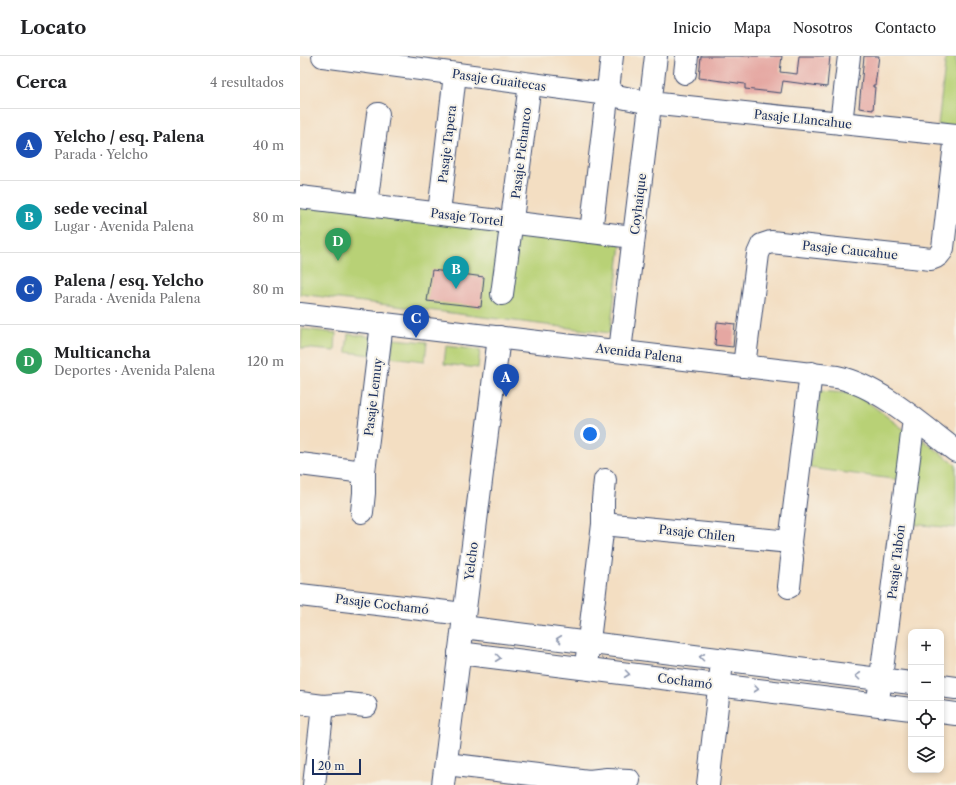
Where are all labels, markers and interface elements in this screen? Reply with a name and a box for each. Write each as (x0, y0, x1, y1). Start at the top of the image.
text: Locato (20, 16, 86, 39)
text: Inicio (673, 19, 711, 37)
text: Mapa (733, 19, 771, 37)
text: Nosotros (793, 19, 853, 37)
text: Contacto (875, 19, 936, 37)
street label: Pasaje Guaitecas (451, 66, 547, 94)
text: Cerca (16, 72, 67, 92)
text: 4 resultados (210, 74, 284, 90)
street label: Pasaje Tapera (435, 104, 459, 184)
street label: Pasaje Pichanco (508, 106, 534, 200)
street label: Pasaje Llancahue (753, 106, 853, 132)
text: Yelcho / esq. Palena (54, 127, 204, 146)
text: A (24, 137, 34, 153)
text: 40 m (253, 137, 284, 153)
text: Parada · Yelcho (54, 146, 148, 162)
street label: Coyhaique (627, 172, 649, 236)
text: sede vecinal (54, 199, 148, 218)
street label: Pasaje Tortel (430, 205, 505, 229)
text: B (24, 209, 34, 225)
text: 80 m (252, 209, 284, 225)
text: Lugar · Avenida Palena (54, 218, 194, 234)
pin: D (325, 228, 351, 261)
street label: Pasaje Caucahue (801, 238, 899, 263)
pin: B (443, 256, 469, 289)
text: Palena / esq. Yelcho (54, 271, 204, 290)
text: C (24, 281, 34, 297)
text: 80 m (252, 281, 284, 297)
text: Parada · Avenida Palena (54, 290, 201, 306)
pin: C (403, 305, 429, 338)
street label: Avenida Palena (594, 340, 684, 366)
text: Multicancha (54, 343, 151, 362)
text: D (23, 353, 35, 369)
text: 120 m (247, 353, 284, 369)
street label: Pasaje Lemuy (361, 357, 385, 437)
text: Deportes · Avenida Palena (54, 362, 215, 378)
pin: A (493, 364, 519, 397)
your location (580, 424, 600, 444)
street label: Pasaje Chilen (658, 522, 737, 545)
street label: Pasaje Tabón (884, 523, 908, 600)
street label: Yelcho (461, 541, 481, 582)
street label: Pasaje Cochamó (334, 591, 430, 617)
map controls (908, 629, 944, 773)
button: + (908, 629, 944, 665)
one-way arrow (556, 635, 562, 644)
one-way arrow (495, 653, 501, 662)
one-way arrow (699, 653, 705, 662)
button: − (908, 665, 944, 701)
one-way arrow (624, 669, 630, 678)
street label: Cochamó (657, 670, 713, 692)
one-way arrow (855, 672, 861, 681)
one-way arrow (753, 685, 759, 694)
button: locate (908, 701, 944, 737)
button: layers (908, 737, 944, 773)
scale bar (312, 757, 361, 776)
text: 20 m (318, 759, 344, 773)

